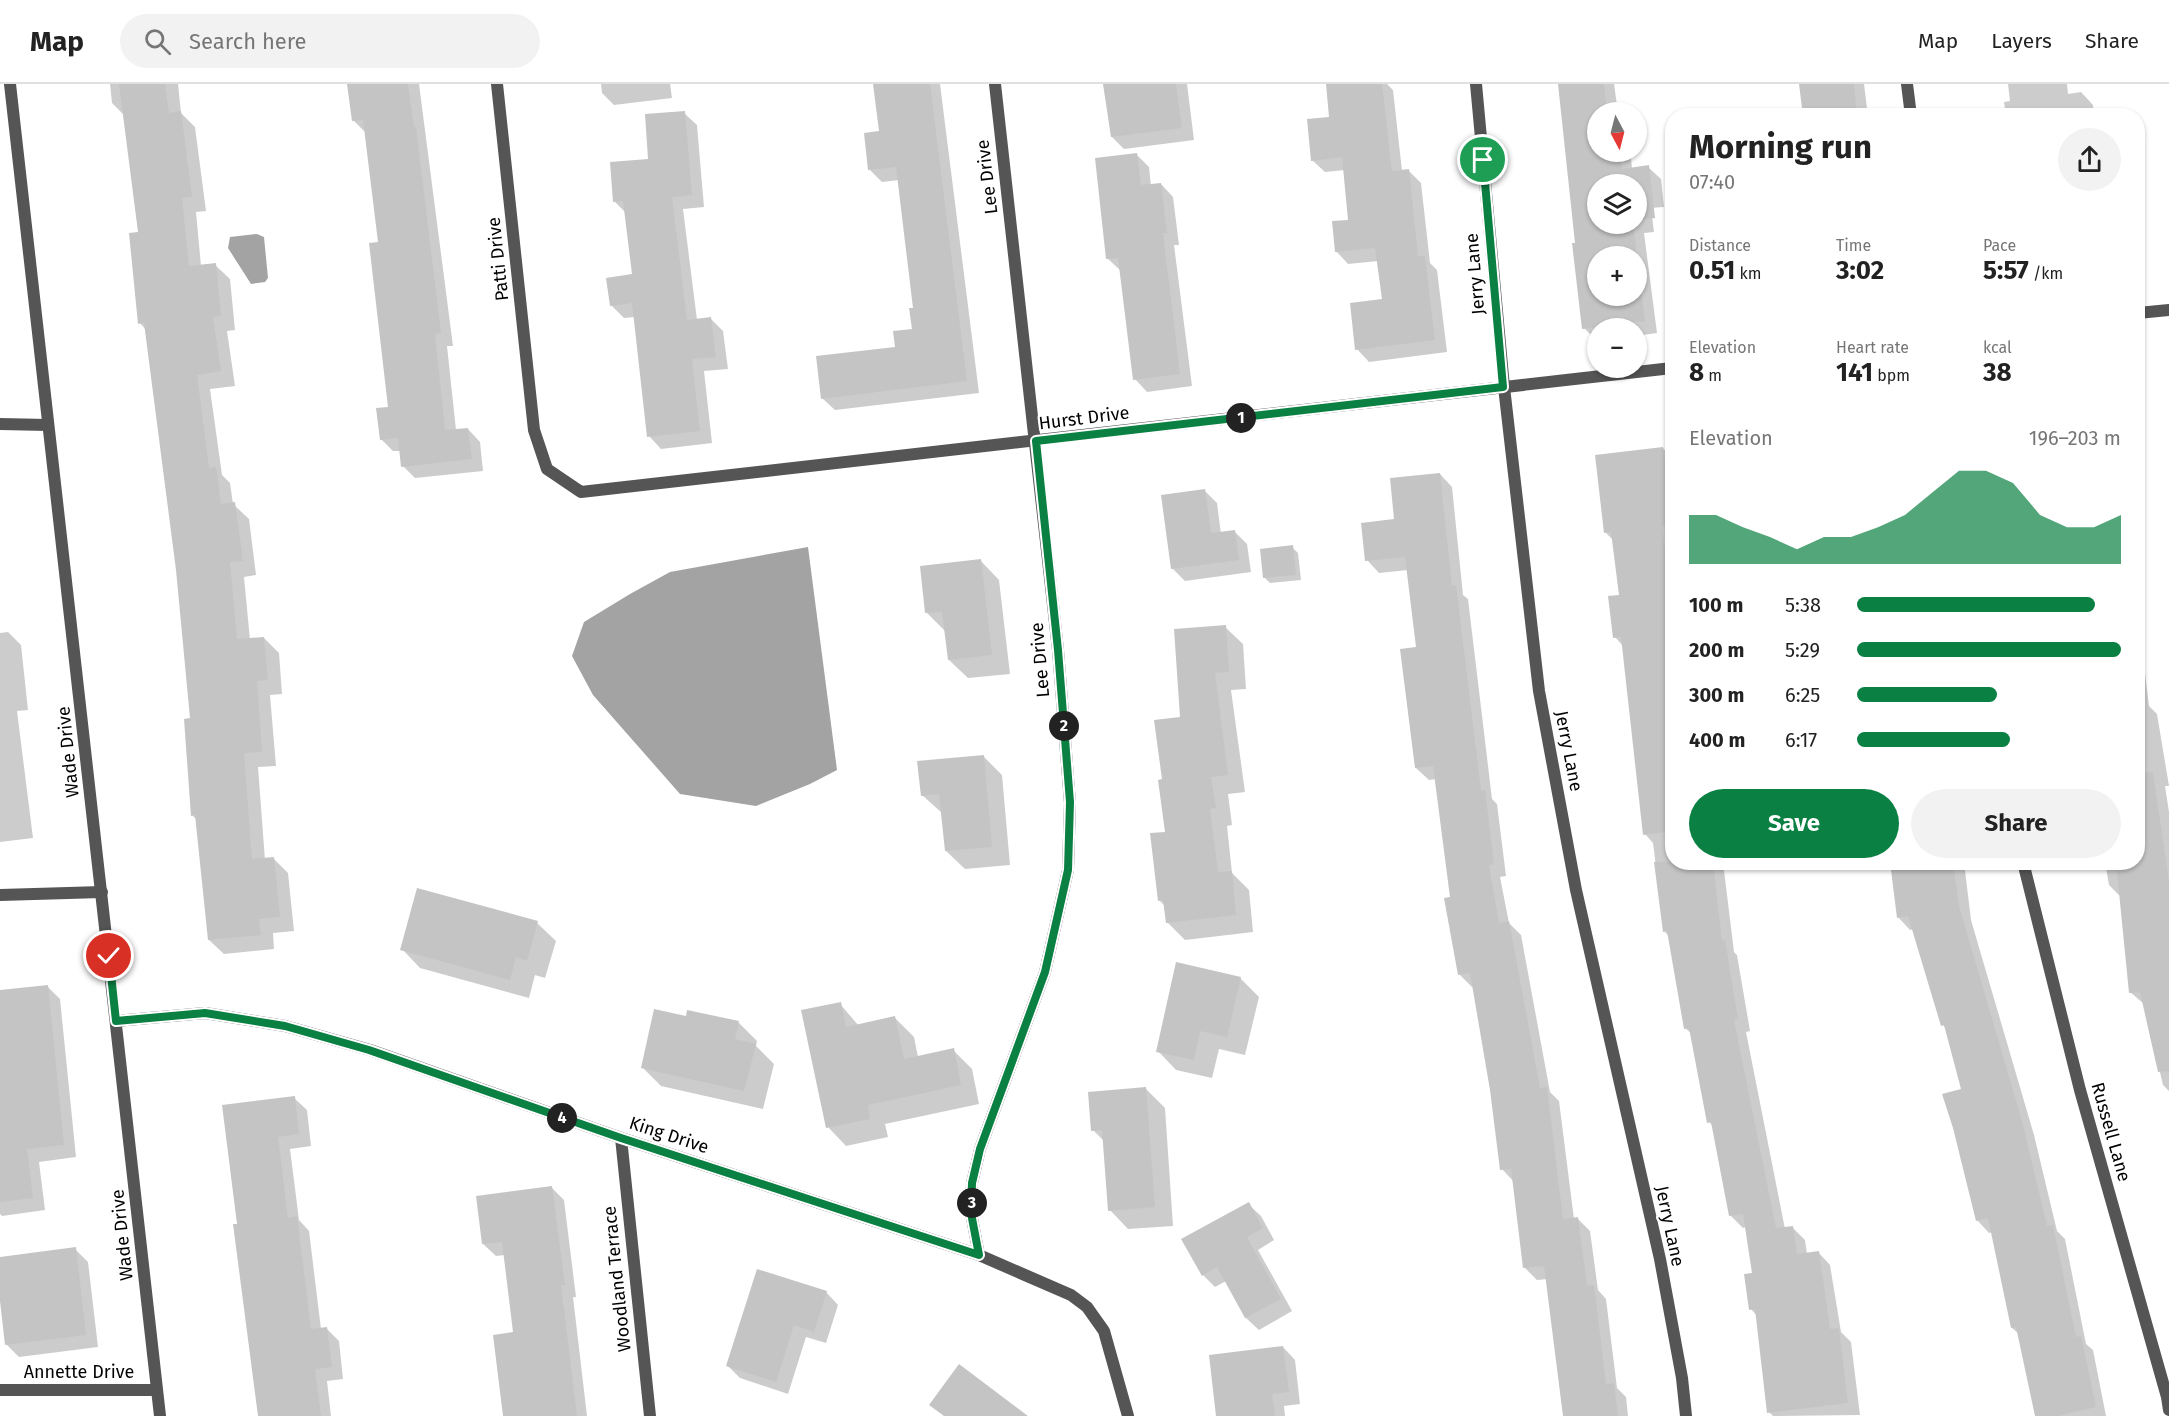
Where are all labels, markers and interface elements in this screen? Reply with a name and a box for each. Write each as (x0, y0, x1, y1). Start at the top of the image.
search box (120, 14, 540, 68)
text: Map (30, 25, 84, 58)
icon: search (141, 25, 174, 58)
text: Search here (189, 28, 307, 55)
text: Map (1918, 28, 1958, 54)
text: Layers (1991, 28, 2052, 54)
text: Share (2085, 28, 2139, 54)
north arrow (1587, 102, 1647, 162)
map controls (1587, 102, 1647, 378)
text: Morning run (1689, 127, 1872, 167)
button: share (2058, 128, 2121, 191)
pin (1457, 134, 1508, 185)
street label: Lee Drive (972, 138, 1002, 216)
icon: arrive (1466, 143, 1499, 176)
text: 07:40 (1689, 170, 1735, 194)
button: layers (1587, 174, 1647, 234)
street label: Patti Drive (483, 216, 513, 302)
street label: Jerry Lane (1460, 232, 1490, 316)
text: Distance (1689, 236, 1751, 255)
text: Time (1836, 236, 1871, 255)
text: Pace (1983, 236, 2016, 255)
button: + (1587, 246, 1647, 306)
text: 0.51 (1689, 255, 1735, 286)
text: 3:02 (1836, 255, 1884, 286)
text: 5:57 (1983, 255, 2029, 286)
text: km (1735, 264, 1761, 283)
text: /km (2029, 264, 2063, 283)
button: − (1587, 318, 1647, 378)
text: Elevation (1689, 338, 1756, 357)
text: Heart rate (1836, 338, 1909, 357)
text: kcal (1983, 338, 2012, 357)
text: 8 (1689, 357, 1704, 388)
text: 141 (1836, 357, 1873, 388)
text: 38 (1983, 357, 2012, 388)
text: m (1704, 366, 1722, 385)
text: bpm (1873, 366, 1910, 385)
street label: Hurst Drive (1037, 402, 1131, 434)
pin: 1 (1226, 403, 1256, 433)
text: 1 (1237, 408, 1245, 427)
text: Elevation (1689, 426, 1773, 450)
text: 196–203 m (2029, 426, 2121, 450)
text: 100 m (1689, 593, 1743, 617)
text: 5:38 (1785, 593, 1821, 617)
street label: Lee Drive (1026, 622, 1054, 698)
text: 200 m (1689, 638, 1744, 662)
text: 5:29 (1785, 638, 1820, 662)
text: 300 m (1689, 683, 1744, 707)
text: 6:25 (1785, 683, 1820, 707)
street label: Wade Drive (52, 705, 84, 799)
street label: Jerry Lane (1550, 709, 1588, 793)
pin: 2 (1049, 711, 1079, 741)
text: 2 (1060, 716, 1068, 735)
text: 400 m (1689, 728, 1745, 752)
text: 6:17 (1785, 728, 1817, 752)
button: Save (1689, 789, 1899, 858)
button: Share (1911, 789, 2121, 858)
pin (83, 930, 134, 981)
icon: check (92, 939, 125, 972)
street label: Russell Lane (2086, 1080, 2136, 1184)
pin: 4 (547, 1103, 577, 1133)
text: 4 (557, 1108, 567, 1127)
street label: King Drive (626, 1112, 712, 1158)
street label: Jerry Lane (1651, 1184, 1689, 1268)
street label: Wade Drive (106, 1188, 138, 1282)
pin: 3 (957, 1188, 987, 1218)
text: 3 (968, 1193, 976, 1212)
street label: Woodland Terrace (598, 1205, 636, 1353)
street label: Annette Drive (24, 1361, 134, 1383)

